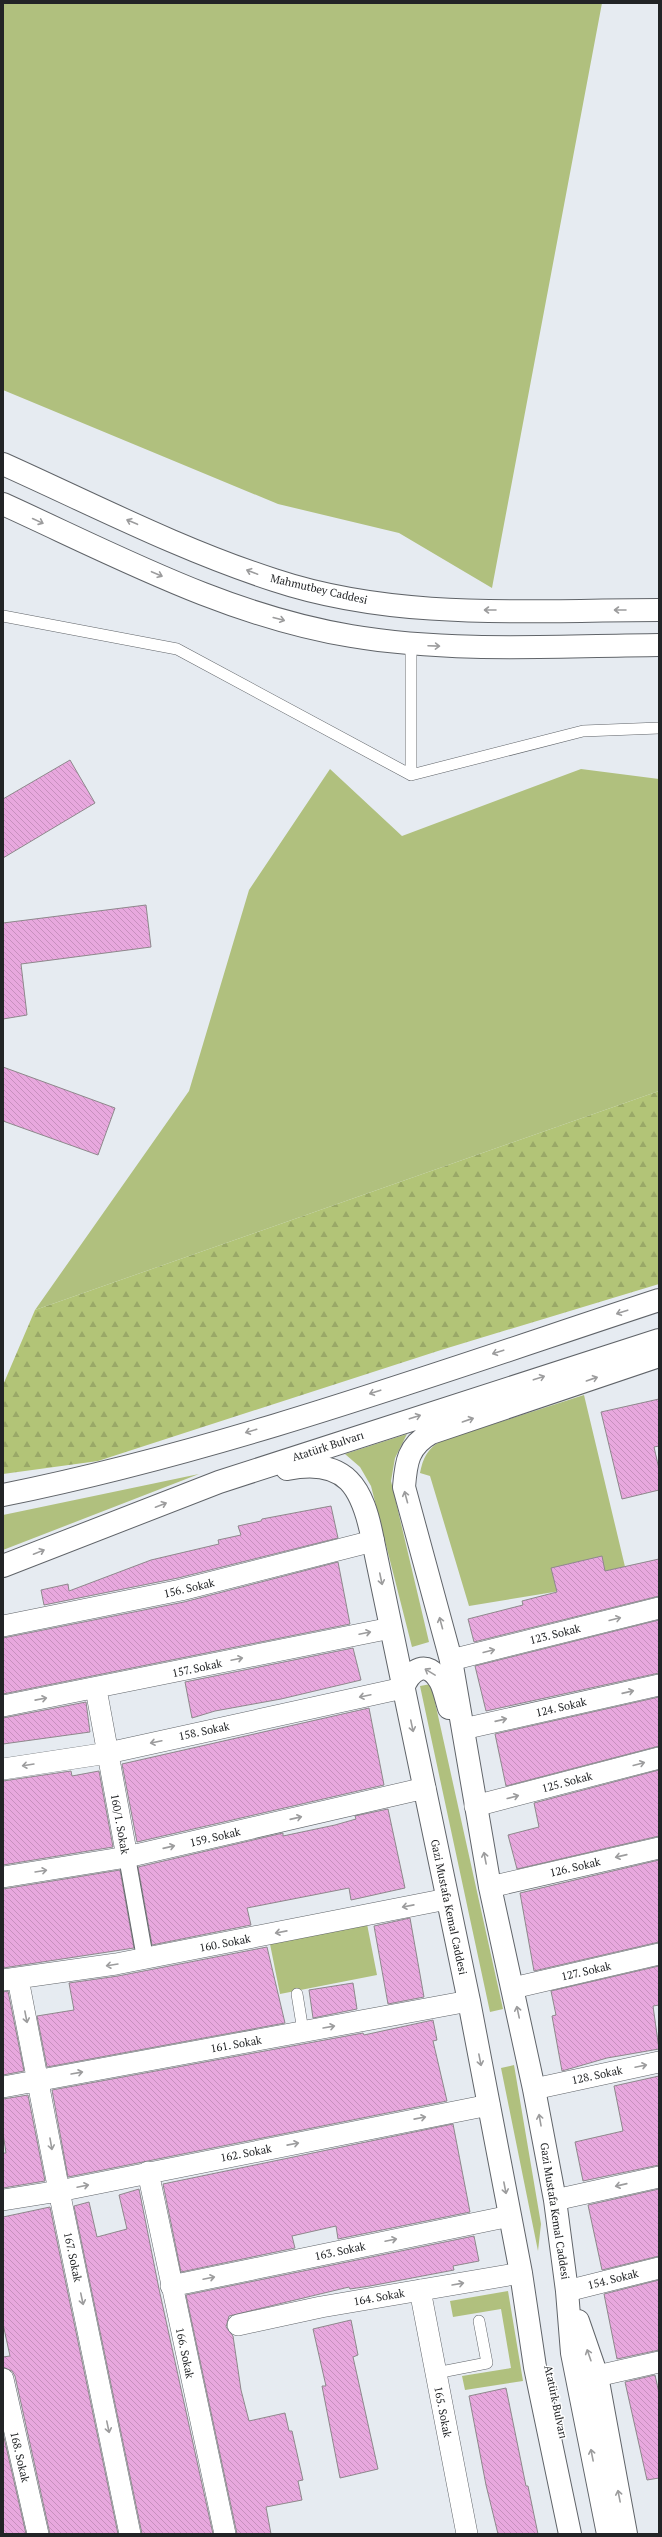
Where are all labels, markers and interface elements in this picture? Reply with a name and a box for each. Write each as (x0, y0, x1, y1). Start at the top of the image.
one-way arrow (32, 518, 44, 525)
one-way arrow (127, 518, 139, 525)
one-way arrow (247, 568, 259, 575)
one-way arrow (151, 571, 163, 578)
street label: Mahmutbey Caddesi (269, 571, 369, 607)
one-way arrow (484, 606, 497, 614)
one-way arrow (614, 606, 627, 614)
one-way arrow (272, 616, 285, 623)
one-way arrow (427, 642, 440, 649)
one-way arrow (616, 1309, 629, 1316)
one-way arrow (492, 1349, 505, 1356)
one-way arrow (533, 1374, 546, 1381)
one-way arrow (585, 1375, 598, 1382)
one-way arrow (369, 1389, 381, 1397)
one-way arrow (409, 1413, 422, 1420)
one-way arrow (462, 1416, 474, 1424)
one-way arrow (244, 1428, 257, 1435)
street label: Atatürk Bulvarı (290, 1428, 366, 1464)
one-way arrow (402, 1491, 410, 1504)
one-way arrow (154, 1500, 166, 1508)
one-way arrow (33, 1547, 45, 1555)
one-way arrow (377, 1573, 385, 1586)
street label: 156. Sokak (162, 1575, 216, 1601)
one-way arrow (608, 1615, 621, 1623)
one-way arrow (437, 1616, 444, 1629)
street label: 123. Sokak (528, 1621, 582, 1647)
one-way arrow (358, 1629, 371, 1637)
one-way arrow (482, 1647, 495, 1654)
one-way arrow (231, 1655, 244, 1663)
street label: 157. Sokak (171, 1656, 224, 1680)
one-way arrow (424, 1668, 436, 1676)
one-way arrow (621, 1687, 634, 1695)
one-way arrow (359, 1693, 372, 1701)
street label: 124. Sokak (534, 1694, 588, 1720)
one-way arrow (34, 1695, 47, 1703)
one-way arrow (494, 1716, 507, 1724)
street label: 158. Sokak (177, 1719, 231, 1743)
one-way arrow (408, 1719, 416, 1732)
one-way arrow (150, 1738, 163, 1746)
one-way arrow (632, 1759, 645, 1767)
one-way arrow (22, 1761, 35, 1769)
street label: 125. Sokak (540, 1768, 594, 1795)
one-way arrow (506, 1792, 519, 1800)
street label: 160/1. Sokak (108, 1793, 132, 1856)
one-way arrow (289, 1814, 302, 1822)
street label: 159. Sokak (188, 1824, 242, 1850)
street label: Gazi Mustafa Kemal Caddesi (428, 1838, 470, 1976)
one-way arrow (162, 1843, 175, 1851)
one-way arrow (481, 1852, 489, 1865)
one-way arrow (615, 1853, 628, 1861)
street label: 126. Sokak (548, 1854, 602, 1880)
one-way arrow (35, 1867, 48, 1875)
one-way arrow (402, 1903, 415, 1911)
one-way arrow (275, 1928, 288, 1936)
street label: 160. Sokak (198, 1931, 252, 1955)
street label: 127. Sokak (560, 1958, 613, 1984)
one-way arrow (106, 1961, 119, 1969)
one-way arrow (514, 2006, 522, 2019)
one-way arrow (22, 2010, 30, 2023)
one-way arrow (322, 2022, 335, 2030)
street label: 161. Sokak (209, 2033, 263, 2055)
one-way arrow (477, 2053, 485, 2066)
one-way arrow (634, 2062, 647, 2070)
street label: 128. Sokak (570, 2063, 624, 2087)
one-way arrow (70, 2069, 83, 2077)
one-way arrow (413, 2114, 426, 2122)
one-way arrow (536, 2114, 544, 2127)
one-way arrow (47, 2138, 55, 2151)
one-way arrow (286, 2139, 299, 2147)
street label: 162. Sokak (219, 2141, 273, 2165)
street label: Gazi Mustafa Kemal Caddesi (537, 2142, 573, 2280)
one-way arrow (501, 2181, 509, 2194)
one-way arrow (76, 2182, 89, 2190)
one-way arrow (615, 2182, 628, 2190)
street label: 167. Sokak (61, 2231, 85, 2284)
one-way arrow (384, 2236, 397, 2244)
street label: 163. Sokak (313, 2239, 367, 2263)
street label: 154. Sokak (586, 2266, 640, 2292)
one-way arrow (202, 2273, 215, 2281)
one-way arrow (451, 2279, 464, 2287)
street label: 164. Sokak (352, 2286, 406, 2308)
one-way arrow (78, 2292, 86, 2305)
street label: 166. Sokak (173, 2326, 197, 2380)
one-way arrow (585, 2349, 593, 2361)
street label: Atatürk Bulvarı (541, 2364, 571, 2440)
street label: 165. Sokak (431, 2385, 455, 2439)
one-way arrow (105, 2420, 113, 2433)
street label: 168. Sokak (7, 2430, 33, 2484)
one-way arrow (588, 2448, 596, 2461)
one-way arrow (615, 2490, 623, 2503)

